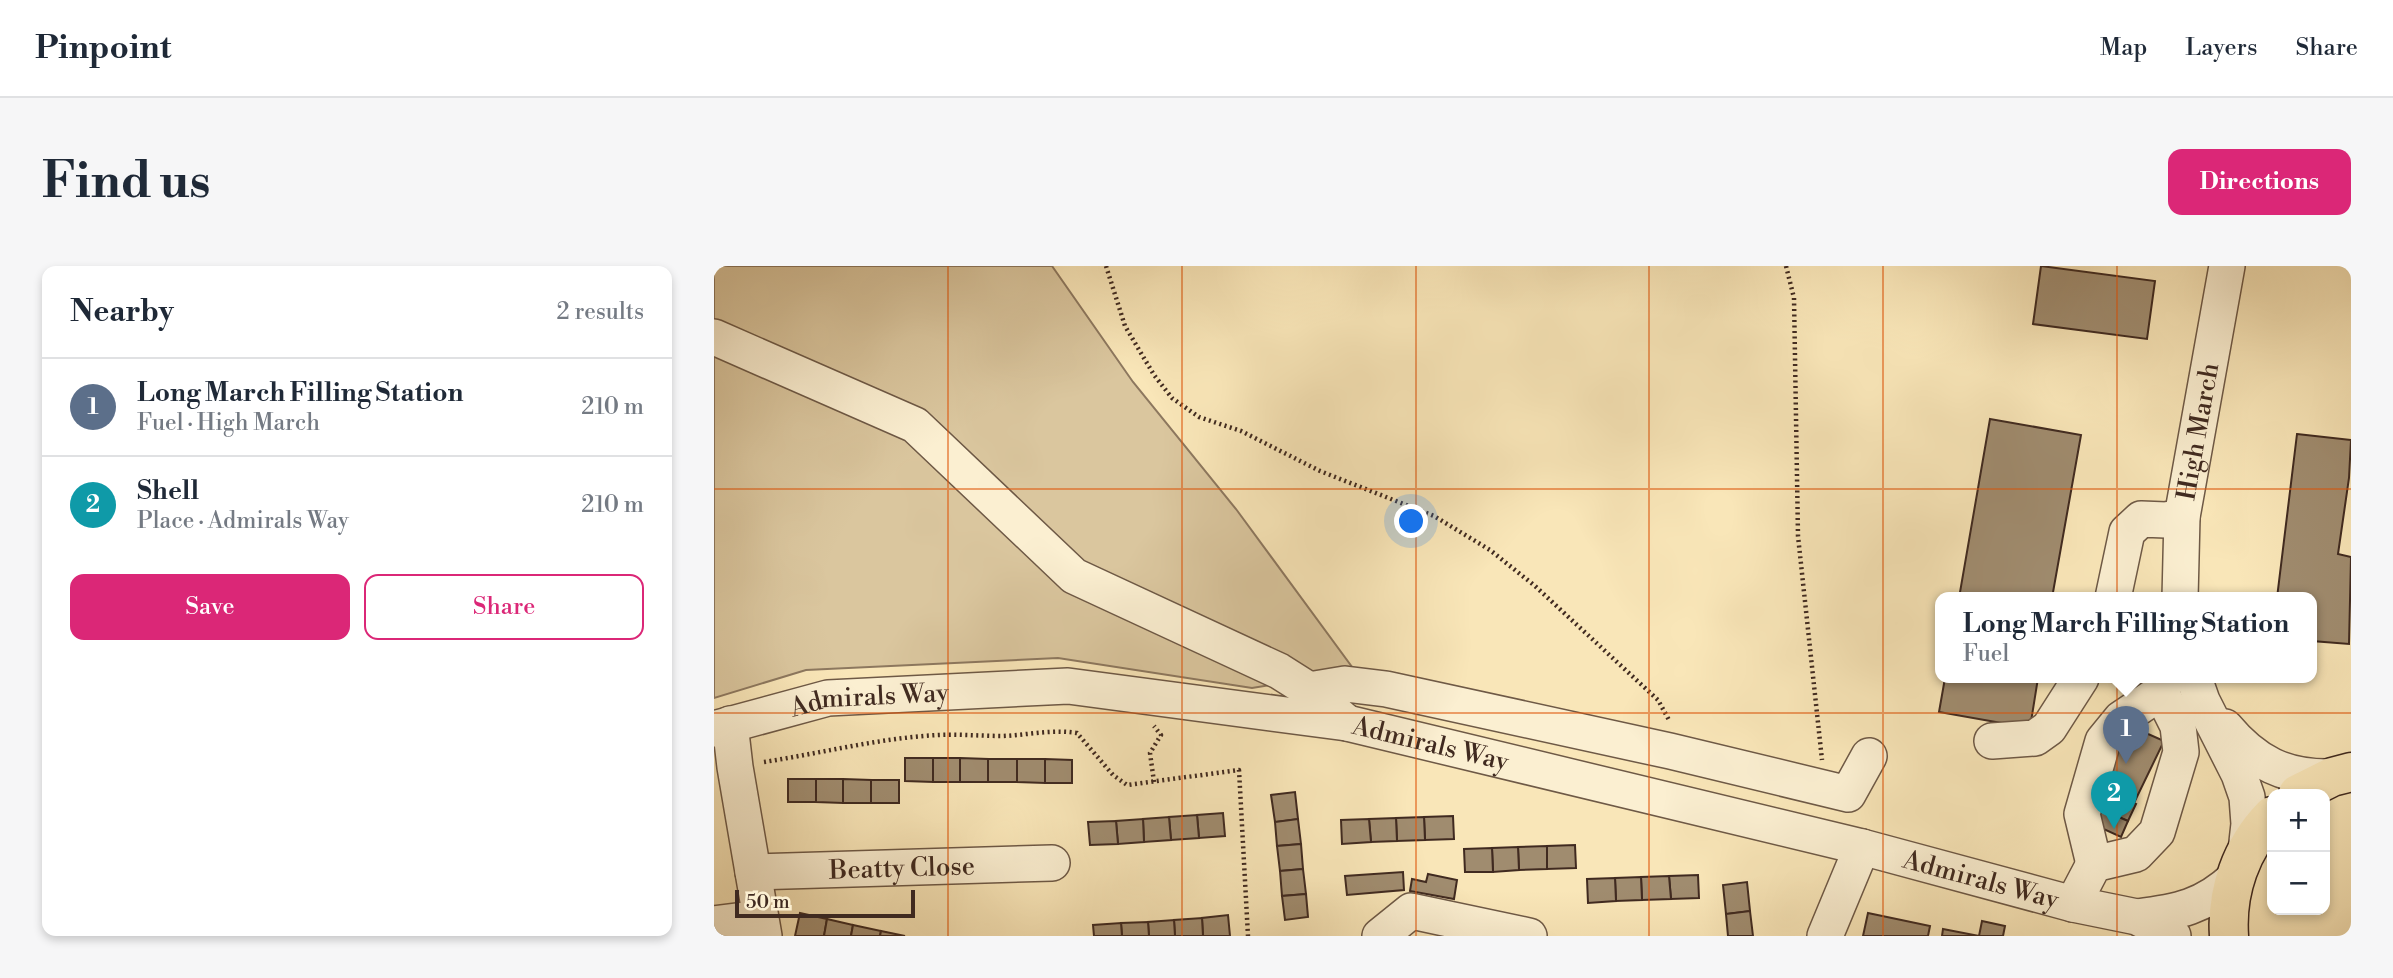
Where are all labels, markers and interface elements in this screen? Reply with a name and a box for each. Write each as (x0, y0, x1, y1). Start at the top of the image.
text: Pinpoint (35, 28, 172, 69)
text: Map (2100, 33, 2147, 63)
text: Layers (2185, 33, 2257, 63)
text: Share (2295, 33, 2358, 63)
button: Directions (2168, 149, 2351, 215)
text: Find us (42, 152, 211, 213)
text: Nearby (70, 293, 174, 331)
text: 2 results (557, 298, 644, 326)
street label: High March (2170, 360, 2226, 503)
text: Long March Filling Station (137, 377, 463, 409)
text: 1 (87, 393, 99, 421)
text: 210 m (581, 393, 644, 421)
text: Fuel · High March (137, 409, 320, 437)
text: Shell (137, 475, 199, 507)
text: 2 (86, 491, 100, 519)
text: 210 m (581, 491, 644, 519)
your location (1394, 504, 1428, 538)
text: Place · Admirals Way (137, 507, 349, 535)
button: Save (70, 574, 350, 640)
button: Share (364, 574, 644, 640)
popup (1935, 592, 2317, 683)
text: Long March Filling Station (1963, 608, 2289, 640)
text: Fuel (1963, 640, 2009, 668)
street label: Admirals Way (785, 677, 950, 725)
pin: 1 (2103, 706, 2149, 764)
street label: Admirals Way (1348, 710, 1512, 778)
pin: 2 (2091, 771, 2137, 829)
map controls (2267, 789, 2330, 915)
button: + (2267, 789, 2330, 852)
street label: Admirals Way (1899, 844, 2063, 917)
street label: Beatty Close (828, 850, 975, 887)
button: − (2267, 852, 2330, 915)
scale bar (735, 887, 915, 919)
text: 50 m (746, 890, 790, 914)

